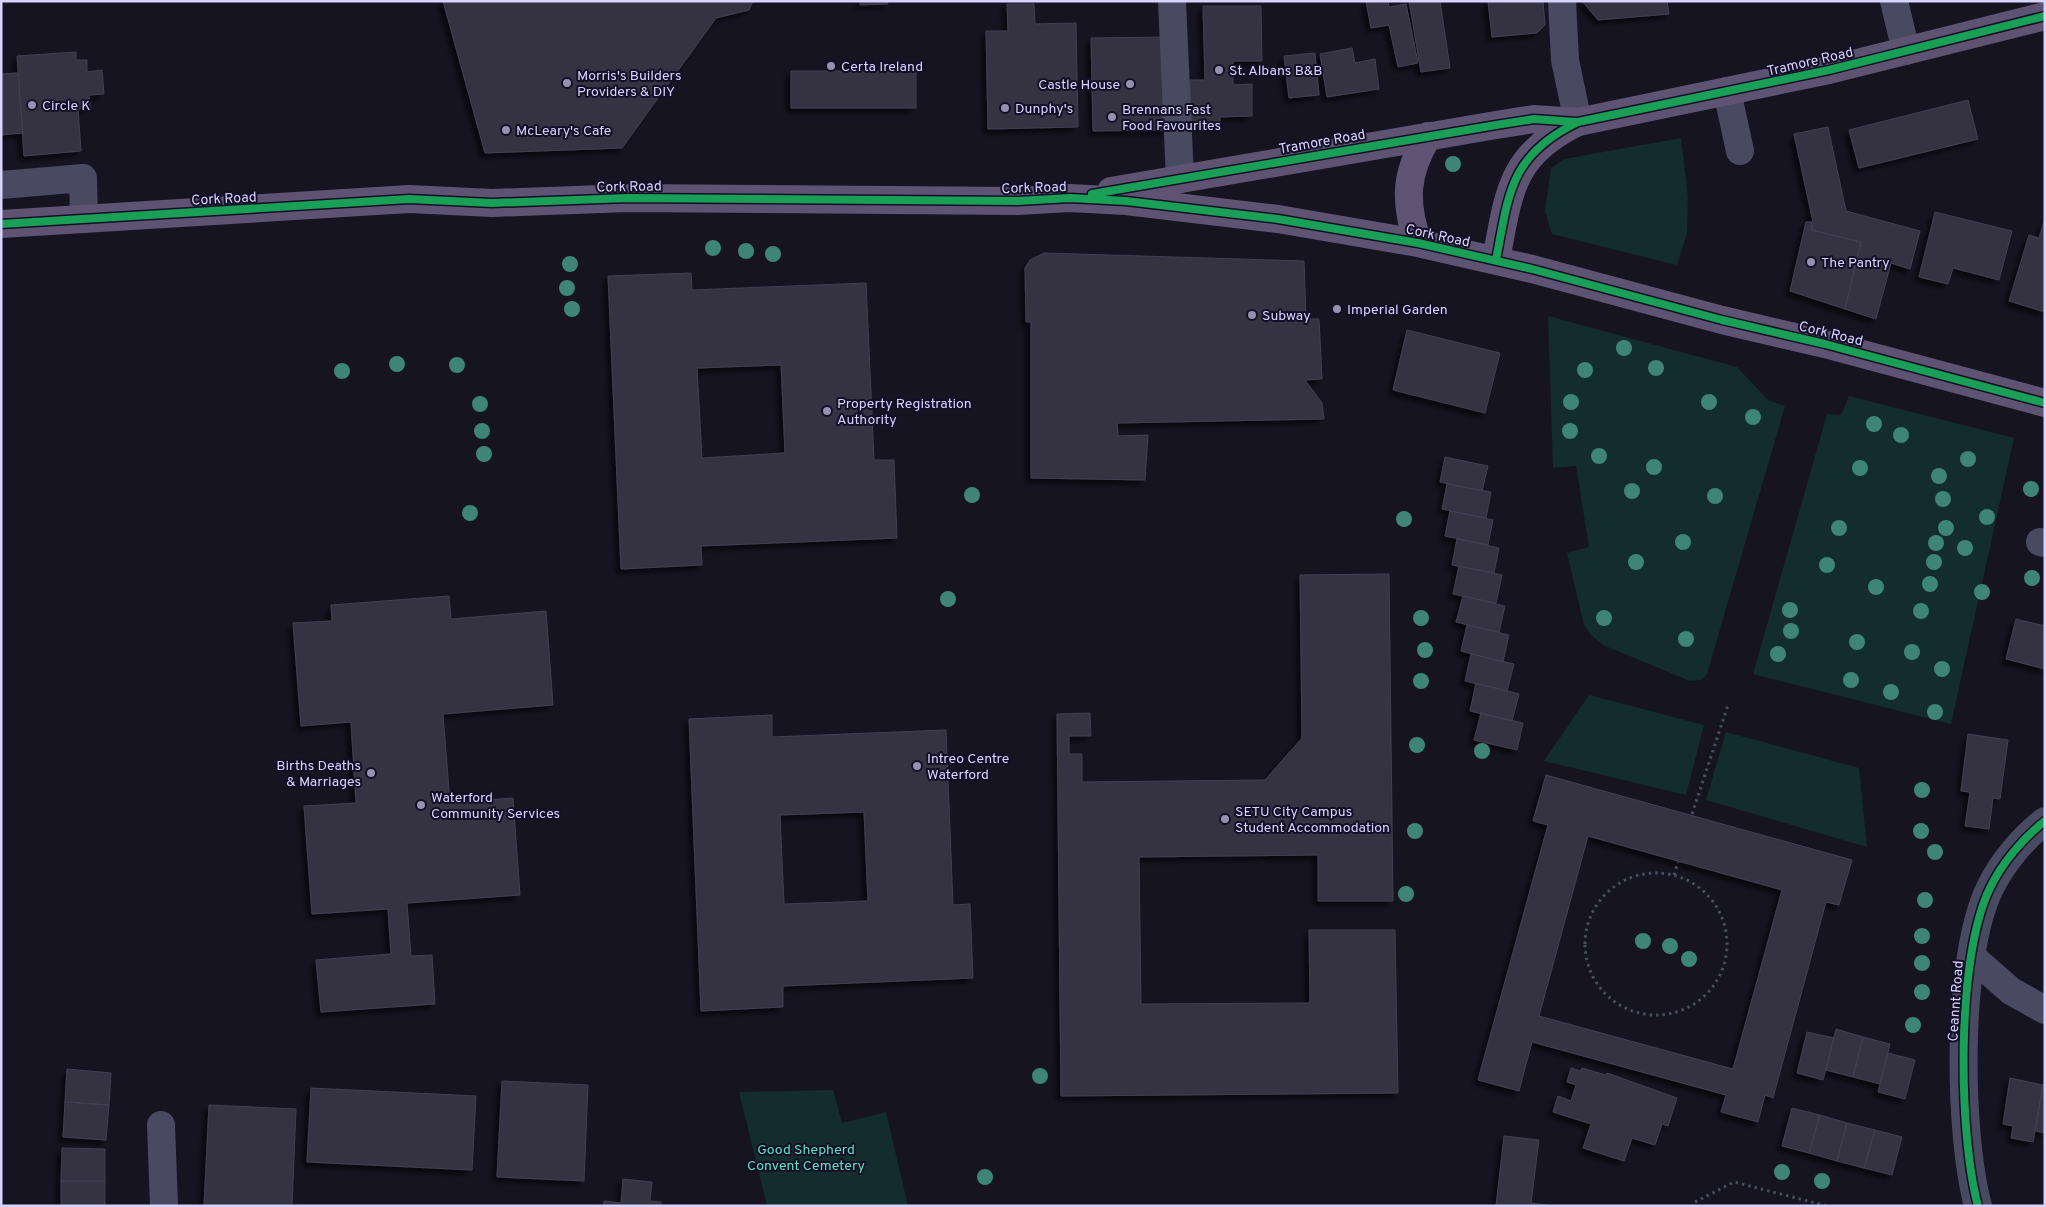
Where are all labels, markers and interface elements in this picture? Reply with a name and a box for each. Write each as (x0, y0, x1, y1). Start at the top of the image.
street label: Tramore Road (1766, 44, 1855, 81)
place label: Certa Ireland (841, 59, 923, 76)
marker: Certa Ireland (825, 60, 837, 72)
place label: St. Albans B&B (1229, 63, 1323, 80)
marker: St. Albans B&B (1213, 64, 1225, 76)
place label: Morris's Builders Providers & DIY (577, 68, 681, 101)
marker: Morris's Builders Providers & DIY (561, 77, 573, 89)
place label: Castle House (1038, 77, 1120, 94)
marker: Castle House (1124, 78, 1136, 90)
place label: Circle K (42, 98, 90, 115)
marker: Circle K (26, 99, 38, 111)
place label: Dunphy's (1015, 101, 1073, 118)
marker: Dunphy's (999, 102, 1011, 114)
place label: Brennans Fast Food Favourites (1122, 102, 1221, 135)
marker: Brennans Fast Food Favourites (1106, 111, 1118, 123)
place label: McLeary's Cafe (516, 123, 611, 140)
marker: McLeary's Cafe (500, 124, 512, 136)
street label: Tramore Road (1278, 126, 1367, 158)
street label: Cork Road (596, 178, 662, 197)
street label: Cork Road (1001, 179, 1067, 198)
street label: Cork Road (191, 189, 257, 210)
street label: Cork Road (1404, 221, 1471, 252)
place label: The Pantry (1821, 255, 1890, 272)
marker: The Pantry (1805, 256, 1817, 268)
place label: Imperial Garden (1347, 302, 1448, 319)
marker: Imperial Garden (1331, 303, 1343, 315)
place label: Subway (1262, 308, 1311, 325)
marker: Subway (1246, 309, 1258, 321)
street label: Cork Road (1797, 318, 1864, 351)
place label: Property Registration Authority (837, 396, 972, 429)
marker: Property Registration Authority (821, 405, 833, 417)
place label: Intreo Centre Waterford (927, 751, 1009, 784)
place label: Births Deaths & Marriages (276, 758, 361, 791)
marker: Intreo Centre Waterford (911, 760, 923, 772)
marker: Births Deaths & Marriages (365, 767, 377, 779)
place label: Waterford Community Services (431, 790, 560, 823)
marker: Waterford Community Services (415, 799, 427, 811)
place label: SETU City Campus Student Accommodation (1235, 804, 1390, 837)
marker: SETU City Campus Student Accommodation (1219, 813, 1231, 825)
street label: Ceannt Road (1945, 960, 1968, 1042)
park label: Good Shepherd Convent Cemetery (747, 1142, 865, 1175)

